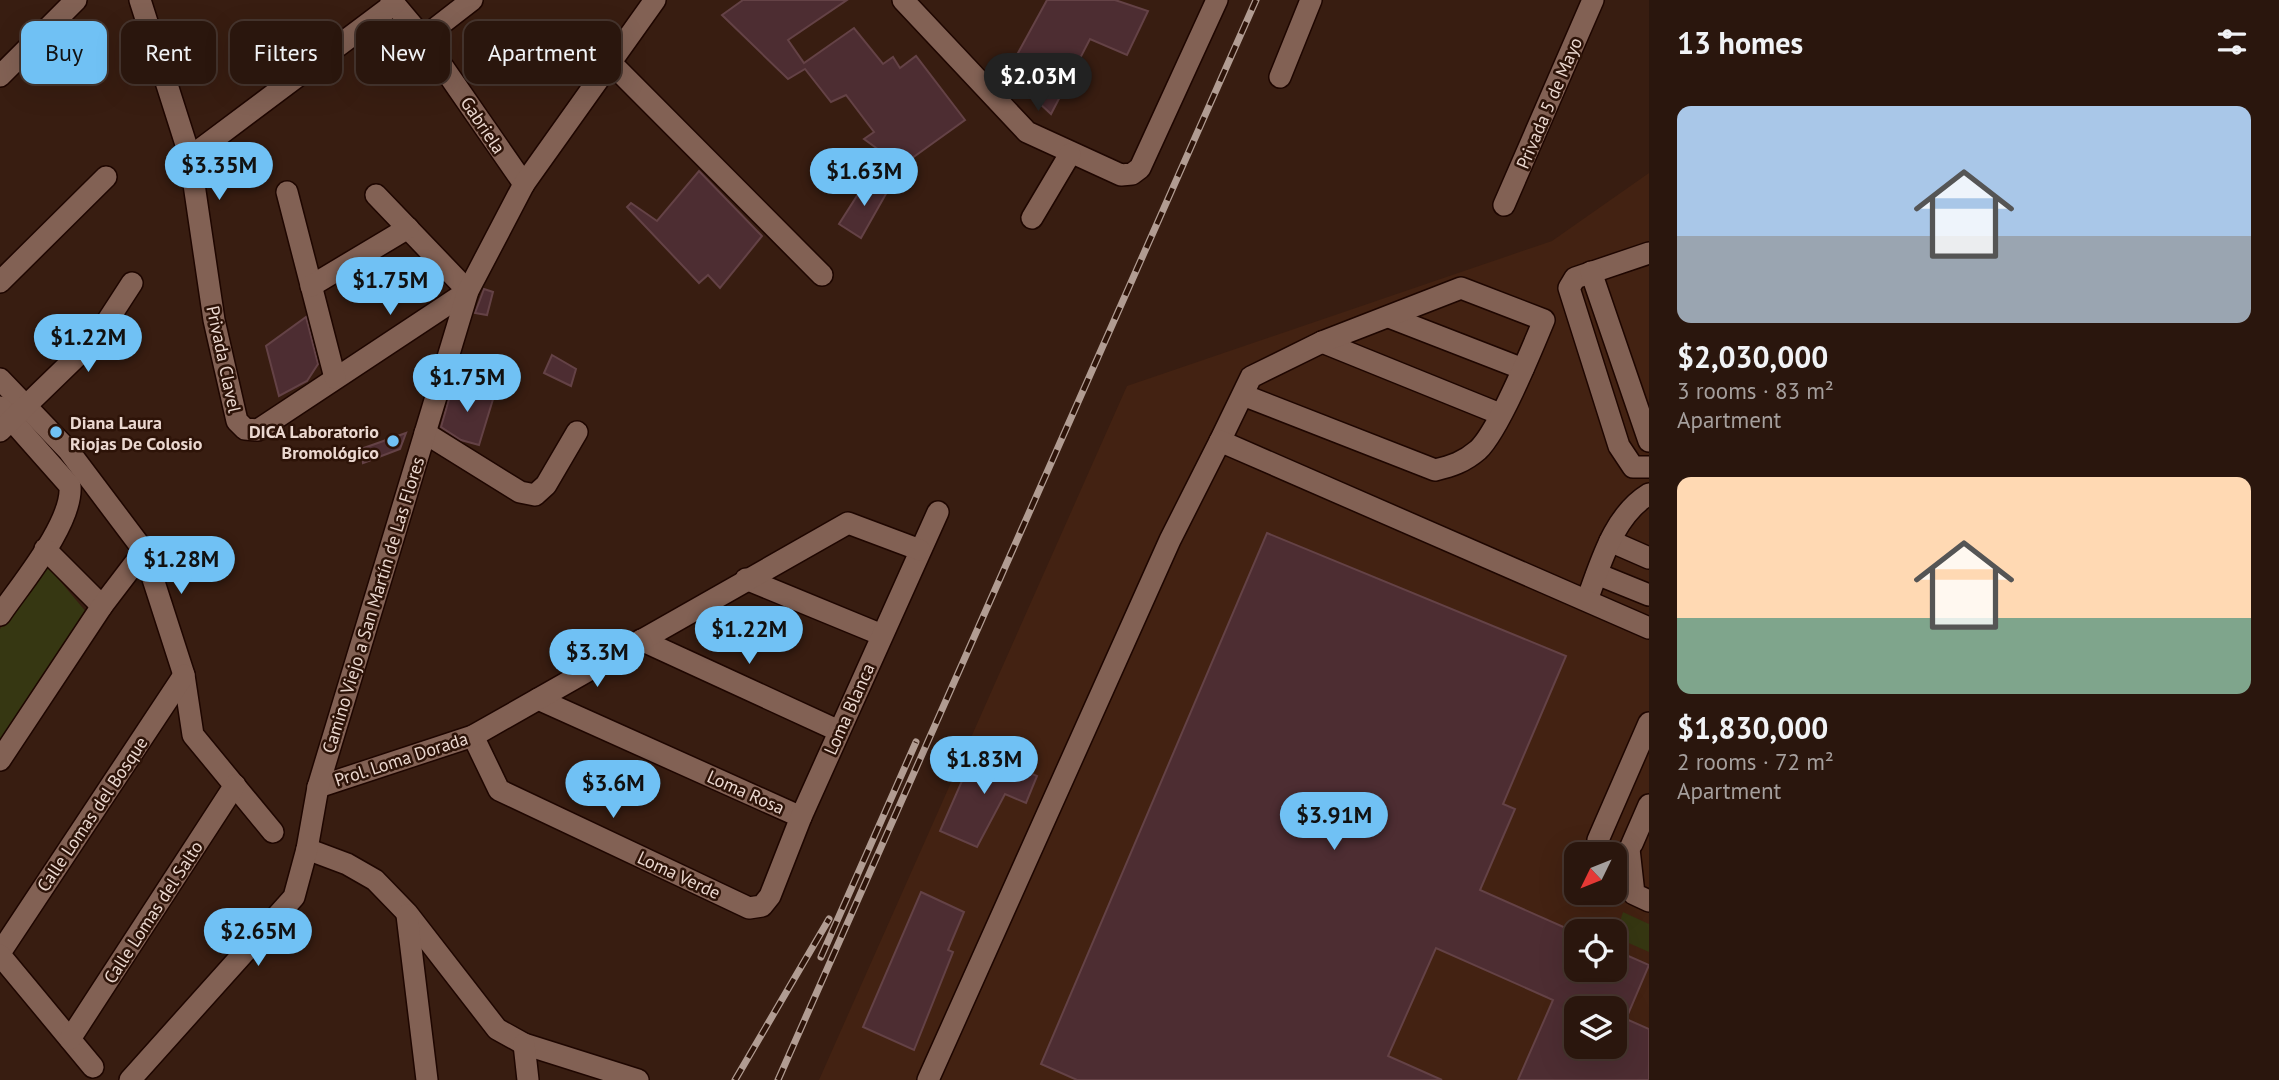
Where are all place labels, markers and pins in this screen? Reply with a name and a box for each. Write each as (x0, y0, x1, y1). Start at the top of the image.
pin: $2.03M (981, 54, 1095, 113)
pin: $3.35M (162, 142, 276, 202)
pin: $1.63M (807, 148, 921, 208)
pin: $1.75M (333, 258, 447, 317)
pin: $1.22M (31, 314, 145, 374)
pin: $1.75M (410, 354, 524, 414)
place label: Diana Laura Riojas De Colosio (70, 411, 203, 455)
place label: DICA Laboratorio Bromológico (249, 420, 379, 464)
marker: Diana Laura Riojas De Colosio (48, 424, 64, 440)
marker: DICA Laboratorio Bromológico (385, 433, 401, 449)
pin: $1.28M (124, 536, 238, 596)
pin: $1.22M (692, 606, 806, 666)
pin: $3.3M (548, 630, 646, 689)
pin: $1.83M (927, 736, 1041, 796)
pin: $3.6M (564, 760, 662, 820)
pin: $3.91M (1277, 792, 1391, 852)
pin: $2.65M (201, 908, 315, 968)

